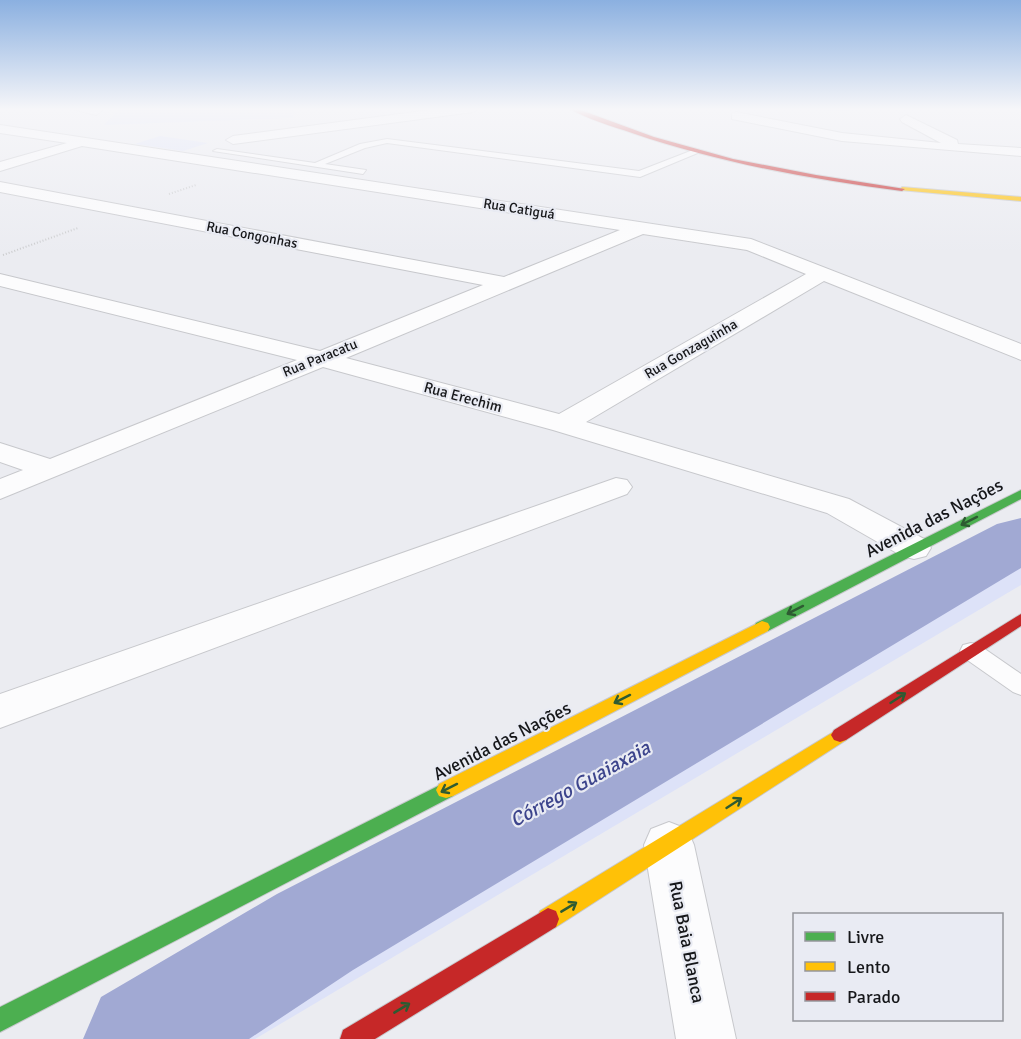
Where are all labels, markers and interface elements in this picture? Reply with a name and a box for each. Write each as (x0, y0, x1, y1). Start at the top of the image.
street label: Rua Catiguá (482, 195, 556, 223)
street label: Rua Congonhas (205, 218, 299, 252)
street label: Rua Gonzaguinha (642, 316, 740, 382)
street label: Rua Paracatu (280, 335, 360, 381)
street label: Rua Erechim (422, 378, 504, 416)
street label: Avenida das Nações (862, 474, 1007, 562)
one-way arrow (960, 515, 978, 527)
one-way arrow (787, 604, 805, 616)
one-way arrow (889, 692, 906, 704)
one-way arrow (614, 693, 631, 705)
street label: Avenida das Nações (430, 697, 575, 785)
water label: Córrego Guaiaxaia (506, 735, 655, 833)
one-way arrow (440, 783, 458, 795)
one-way arrow (725, 797, 742, 809)
street label: Rua Baia Blanca (664, 879, 710, 1005)
one-way arrow (560, 900, 577, 912)
legend (793, 913, 1003, 1021)
text: Livre (847, 926, 884, 948)
text: Lento (847, 956, 890, 978)
text: Parado (847, 986, 900, 1008)
one-way arrow (393, 1002, 410, 1014)

